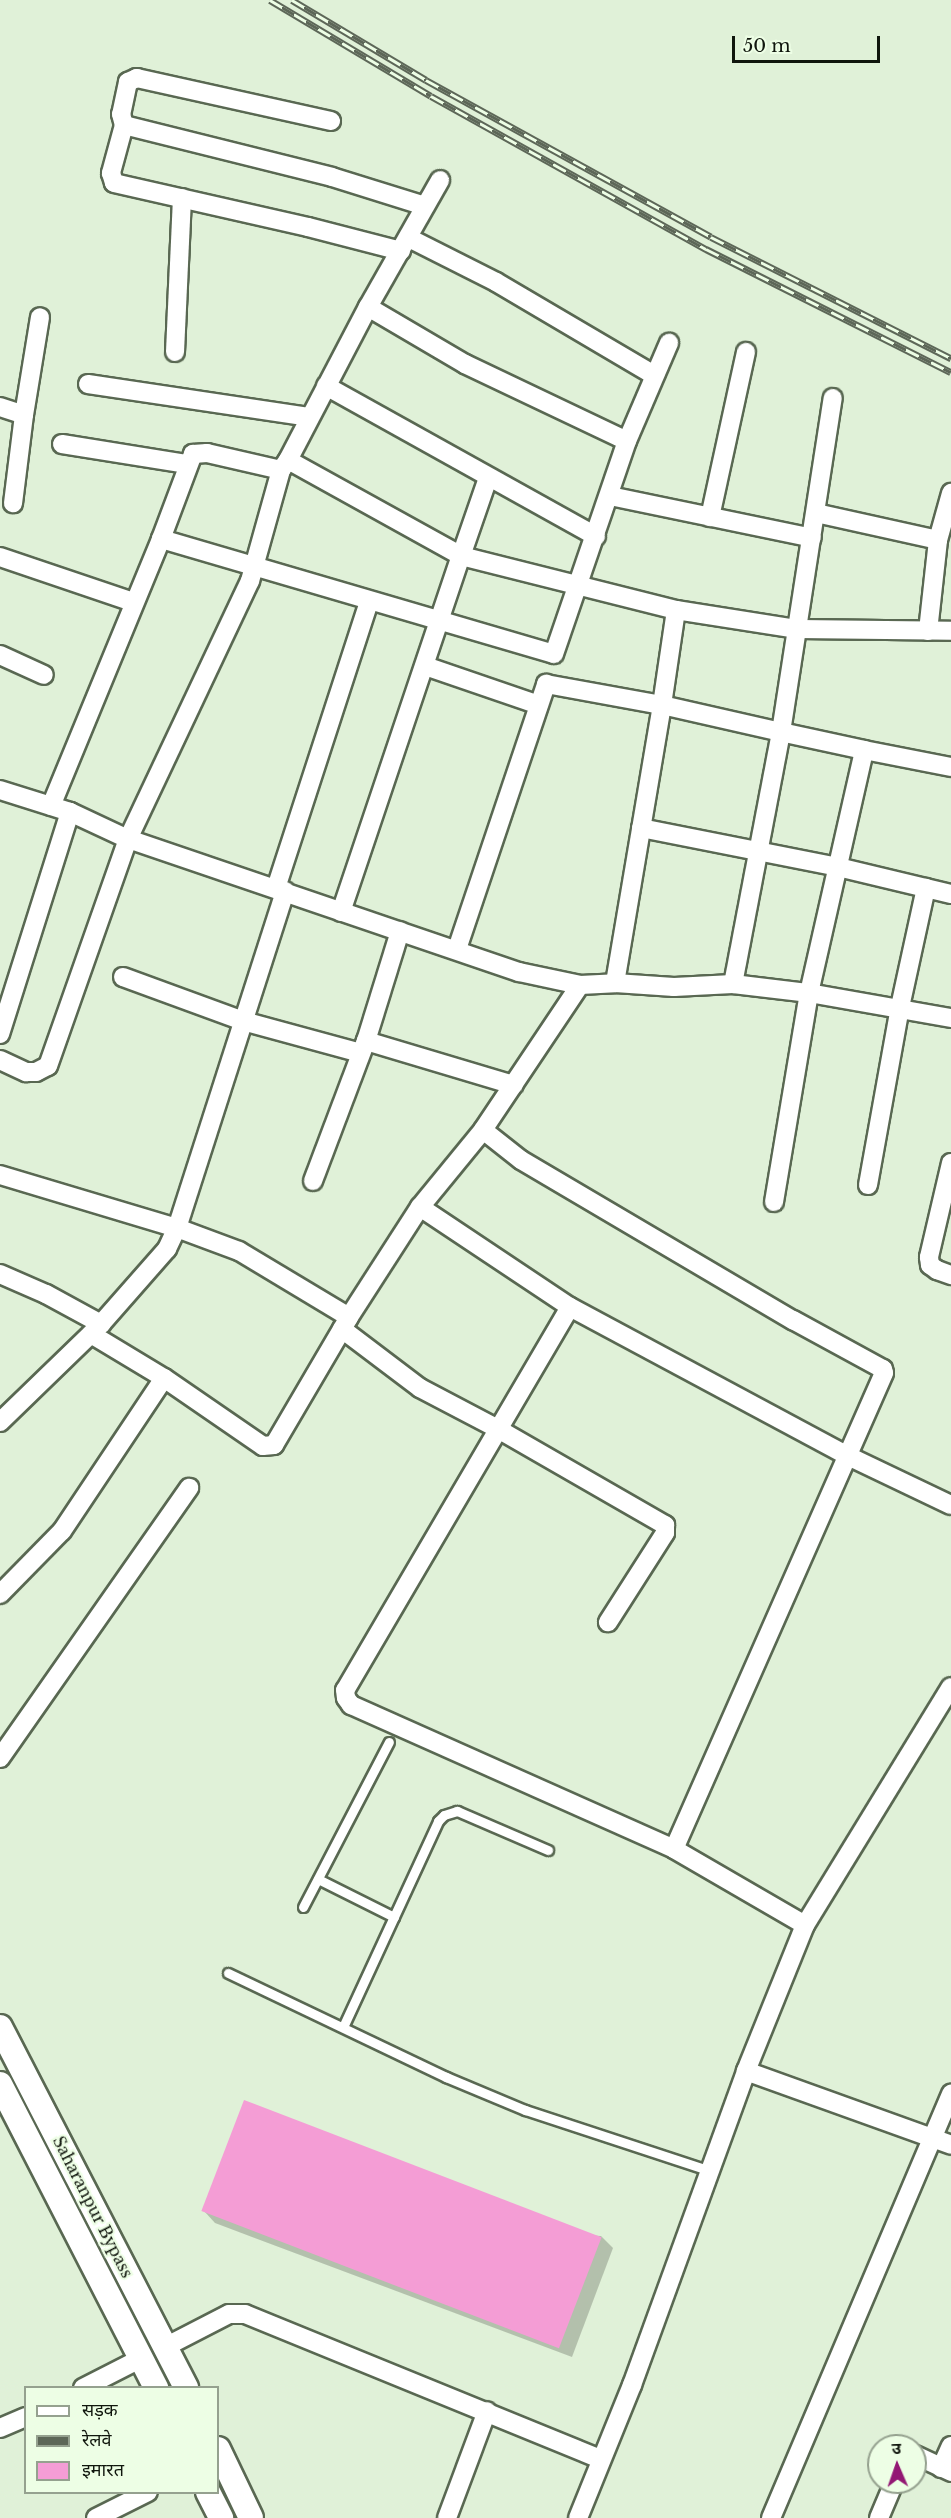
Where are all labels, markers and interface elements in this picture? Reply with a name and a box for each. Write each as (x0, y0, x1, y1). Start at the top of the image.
scale bar (735, 24, 884, 62)
text: 50 m (743, 35, 791, 57)
street label: Saharanpur Bypass (49, 2133, 137, 2281)
legend (24, 2386, 219, 2494)
text: सड़क (82, 2399, 118, 2421)
text: रेलवे (82, 2429, 112, 2451)
north arrow (867, 2434, 927, 2494)
text: उ (891, 2438, 901, 2458)
text: इमारत (82, 2459, 124, 2481)

